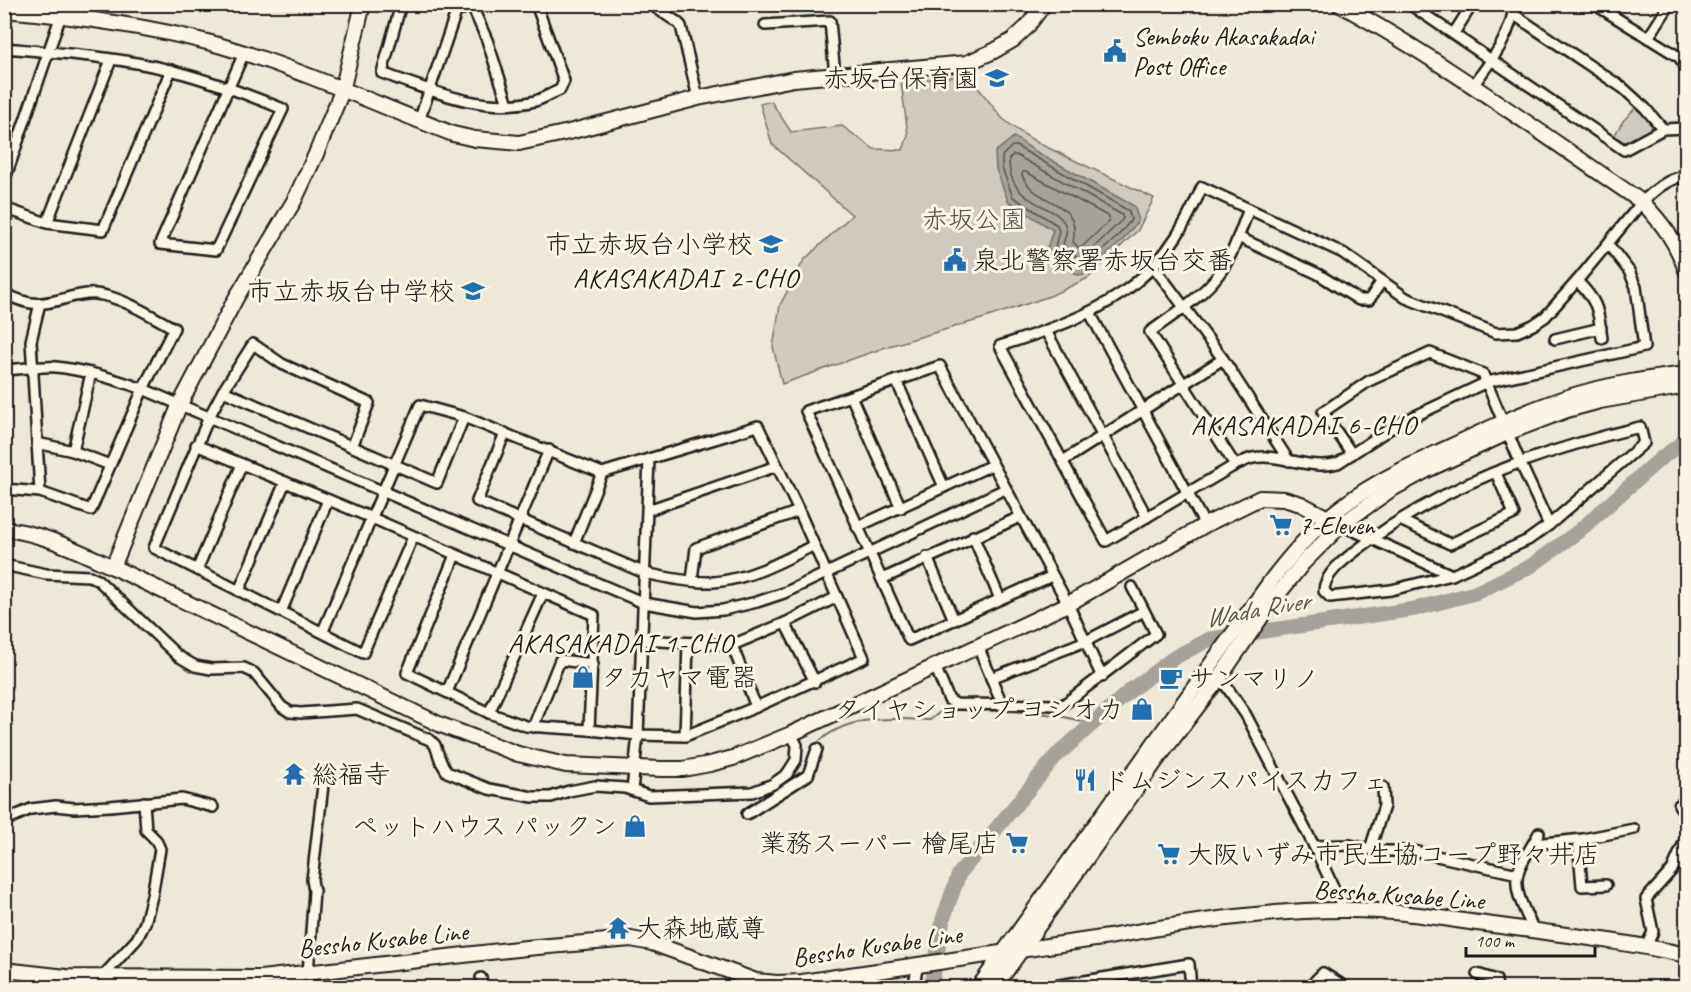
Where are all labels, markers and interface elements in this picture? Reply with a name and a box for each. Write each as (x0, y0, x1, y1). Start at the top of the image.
place label: Semboku Akasakadai Post Office (1133, 20, 1317, 83)
public building icon: Semboku Akasakadai Post Office (1102, 38, 1128, 64)
place label: 赤坂台保育園 (823, 62, 979, 95)
school or university icon: 赤坂台保育園 (984, 65, 1010, 91)
park label: 赤坂公園 (922, 203, 1026, 236)
place label: 市立赤坂台小学校 (545, 228, 753, 261)
school or university icon: 市立赤坂台小学校 (758, 231, 784, 257)
place label: 泉北警察署赤坂台交番 (973, 244, 1233, 277)
public building icon: 泉北警察署赤坂台交番 (942, 247, 968, 273)
district label: AKASAKADAI 2-CHO (573, 261, 800, 295)
place label: 市立赤坂台中学校 (247, 275, 455, 308)
school or university icon: 市立赤坂台中学校 (460, 278, 486, 304)
district label: AKASAKADAI 6-CHO (1191, 408, 1418, 442)
place label: 7-Eleven (1299, 509, 1376, 542)
supermarket icon: 7-Eleven (1268, 512, 1294, 538)
water label: Wada River (1202, 582, 1316, 635)
district label: AKASAKADAI 1-CHO (508, 626, 735, 660)
place label: タカヤマ電器 (601, 661, 757, 694)
place label: サンマリノ (1189, 662, 1319, 695)
shop icon: タカヤマ電器 (570, 664, 596, 690)
cafe icon: サンマリノ (1158, 665, 1184, 691)
place label: タイヤショップ ヨシオカ (834, 693, 1124, 726)
shop icon: タイヤショップ ヨシオカ (1129, 696, 1155, 722)
place label: 総福寺 (312, 758, 390, 791)
temple icon: 総福寺 (281, 761, 307, 787)
place label: ドムジンスパイスカフェ (1103, 764, 1388, 797)
restaurant icon: ドムジンスパイスカフェ (1072, 767, 1098, 793)
place label: ペットハウス パックン (352, 810, 617, 843)
shop icon: ペットハウス パックン (622, 813, 648, 839)
place label: 業務スーパー 檜尾店 (760, 827, 999, 860)
supermarket icon: 業務スーパー 檜尾店 (1004, 830, 1030, 856)
place label: 大阪いずみ市民生協コープ野々井店 (1187, 838, 1600, 871)
supermarket icon: 大阪いずみ市民生協コープ野々井店 (1156, 841, 1182, 867)
street label: Bessho Kusabe Line (1313, 873, 1488, 918)
place label: 大森地蔵尊 (636, 912, 766, 945)
street label: Bessho Kusabe Line (297, 914, 472, 965)
temple icon: 大森地蔵尊 (605, 915, 631, 941)
street label: Bessho Kusabe Line (790, 917, 966, 974)
scale bar (1466, 920, 1595, 958)
text: 100 m (1475, 930, 1516, 952)

